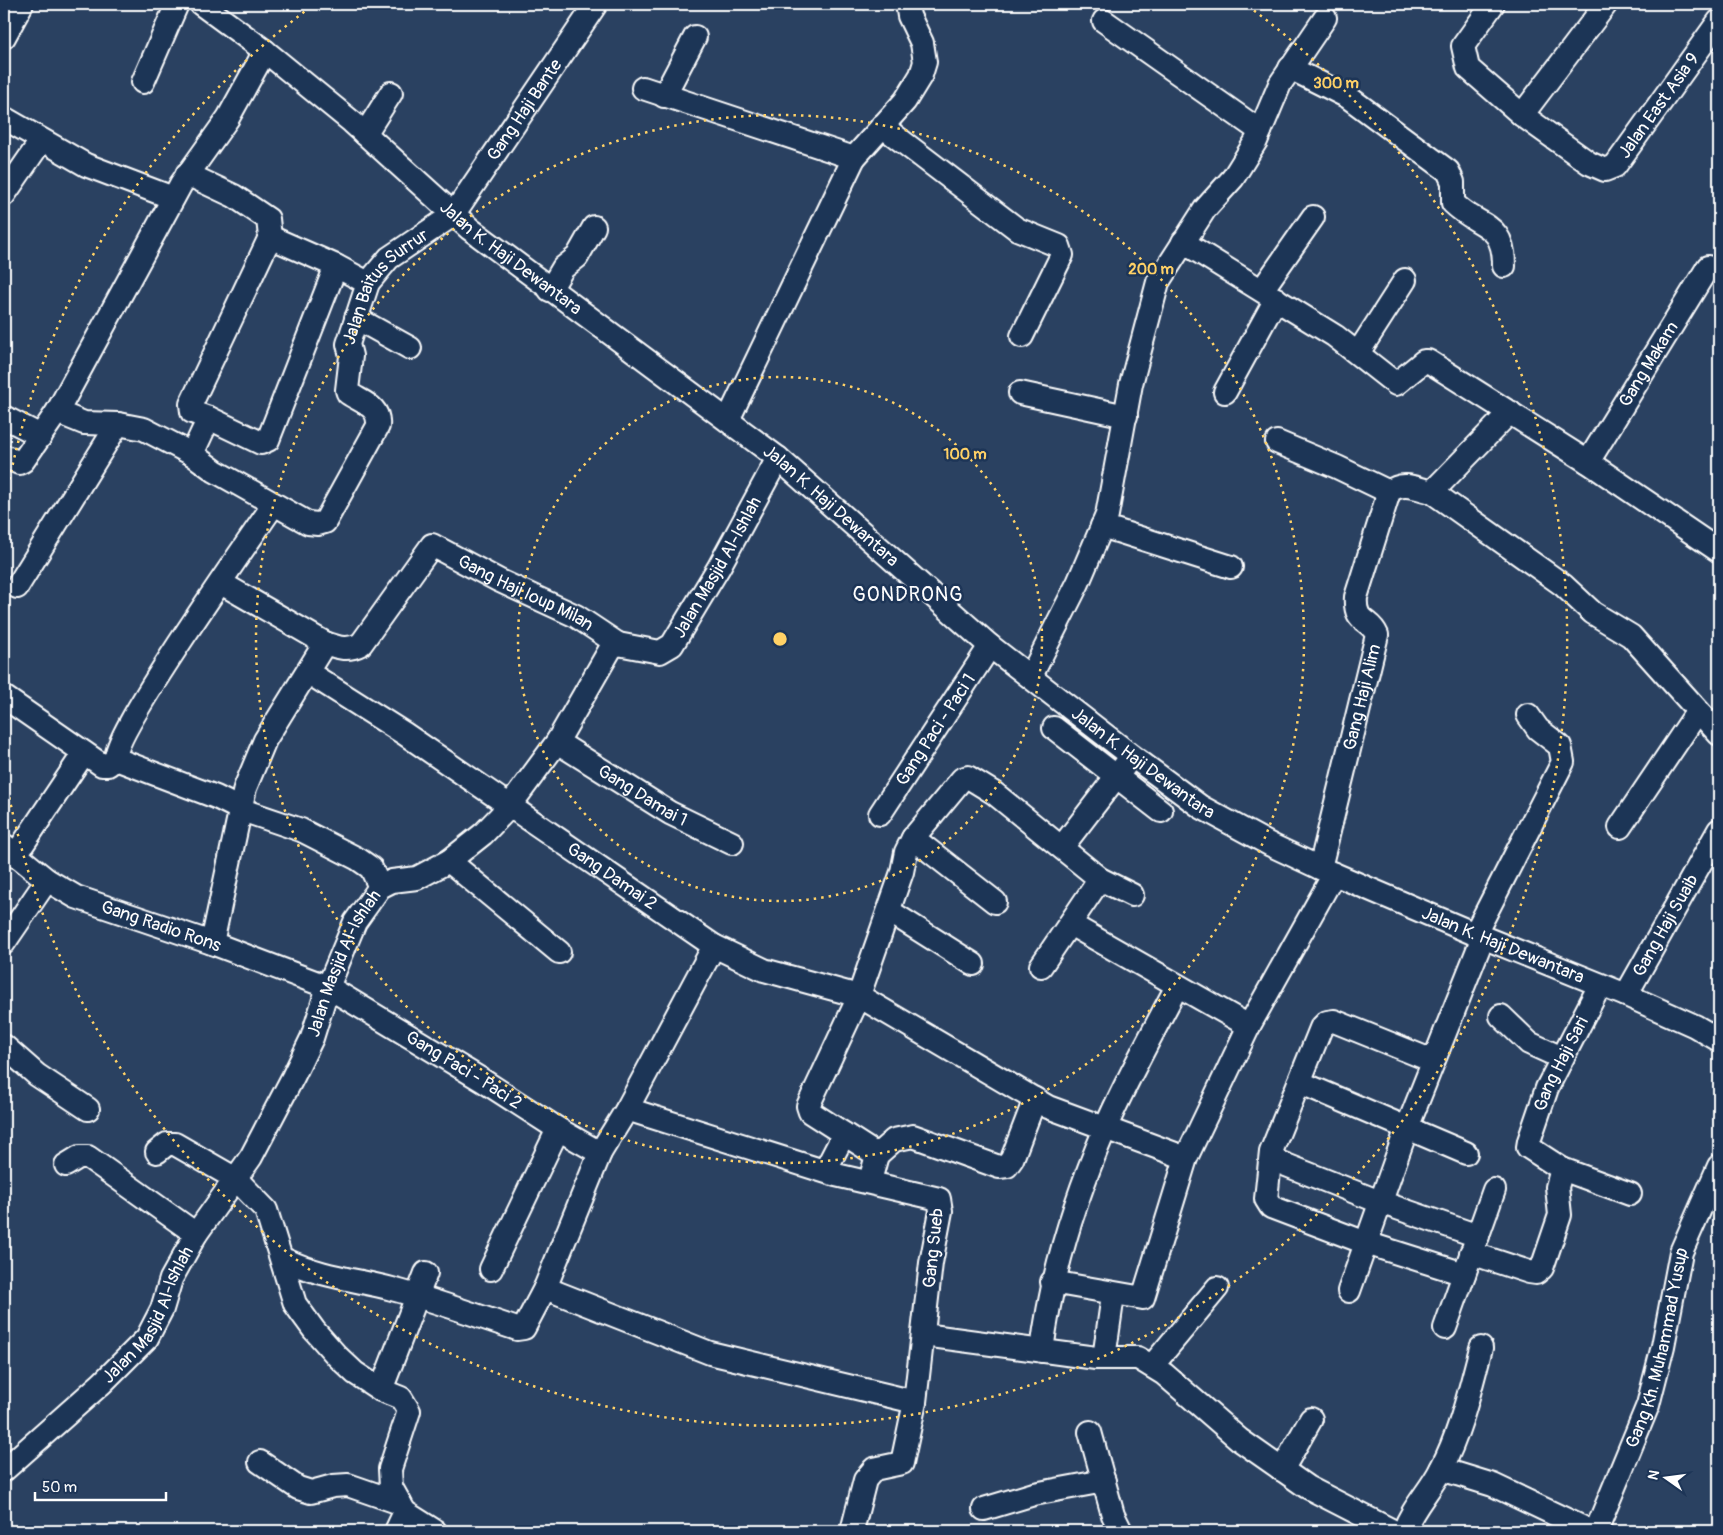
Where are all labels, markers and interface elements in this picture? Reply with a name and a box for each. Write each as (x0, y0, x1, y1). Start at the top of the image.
street label: Jalan East Asia 9 (1613, 48, 1705, 163)
street label: Gang Haji Bante (482, 55, 567, 165)
text: 300 m (1313, 74, 1359, 93)
street label: Jalan K. Haji Dewantara (435, 196, 586, 320)
street label: Jalan Baitus Surrur (338, 224, 433, 347)
text: 200 m (1128, 260, 1174, 279)
street label: Gang Makam (1614, 317, 1684, 411)
street label: Jalan K. Haji Dewantara (758, 440, 904, 572)
text: 100 m (944, 445, 986, 464)
street label: Jalan Masjid Al-Ishlah (668, 493, 767, 642)
street label: Gang Haji Ioup Milan (454, 550, 598, 637)
district label: GONDRONG (852, 582, 964, 607)
centre of rings (771, 630, 789, 648)
street label: Gang Haji Alim (1338, 642, 1386, 753)
street label: Gang Paci - Paci 1 (891, 669, 981, 790)
street label: Jalan K. Haji Dewantara (1066, 702, 1219, 824)
street label: Gang Damai 1 (593, 760, 691, 832)
street label: Gang Damai 2 (562, 838, 661, 916)
street label: Gang Haji Suaib (1628, 870, 1704, 981)
street label: Jalan Masjid Al-Ishlah (302, 885, 386, 1040)
street label: Gang Radio Rons (98, 895, 224, 957)
street label: Jalan K. Haji Dewantara (1418, 902, 1588, 989)
street label: Gang Haji Sari (1529, 1013, 1594, 1114)
street label: Gang Paci - Paci 2 (402, 1026, 526, 1115)
street label: Gang Sueb (918, 1207, 949, 1289)
street label: Jalan Masjid Al-Ishlah (97, 1242, 199, 1388)
street label: Gang Kh. Muhammad Yusup (1620, 1244, 1694, 1452)
north arrow (1640, 1452, 1690, 1502)
text: N (1644, 1468, 1663, 1482)
scale bar (35, 1470, 166, 1502)
text: 50 m (42, 1478, 77, 1497)

